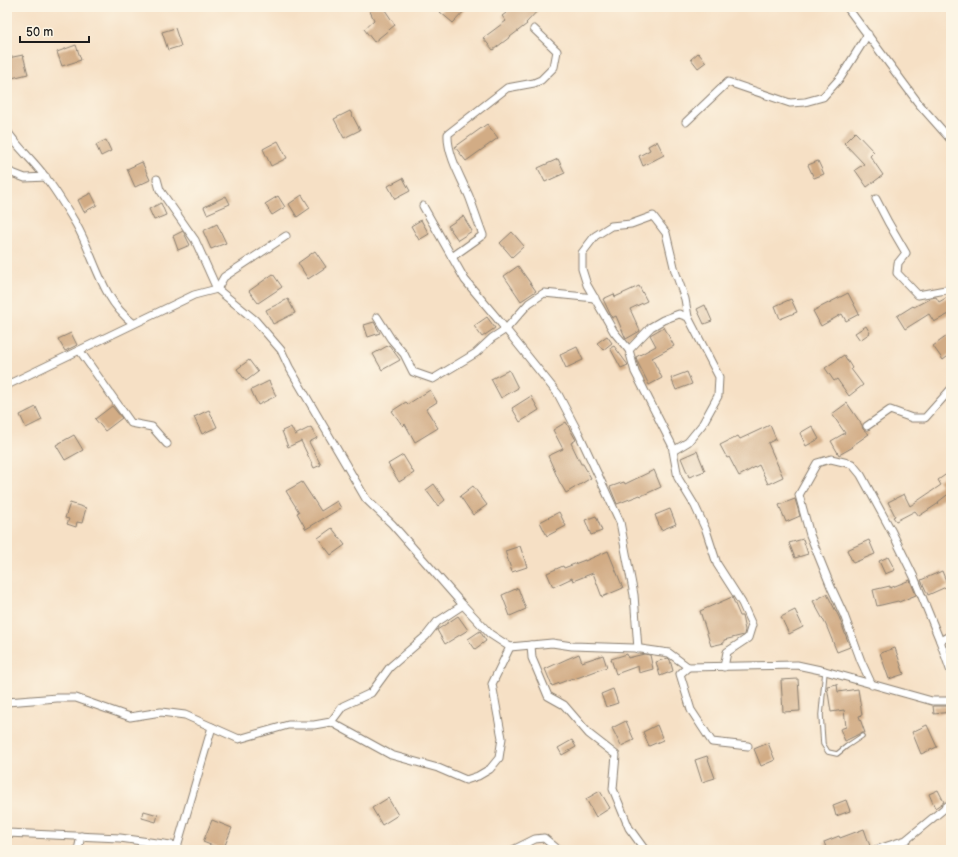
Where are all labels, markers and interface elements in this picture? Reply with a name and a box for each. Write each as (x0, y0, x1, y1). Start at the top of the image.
scale bar (20, 18, 89, 44)
text: 50 m (26, 25, 53, 40)

